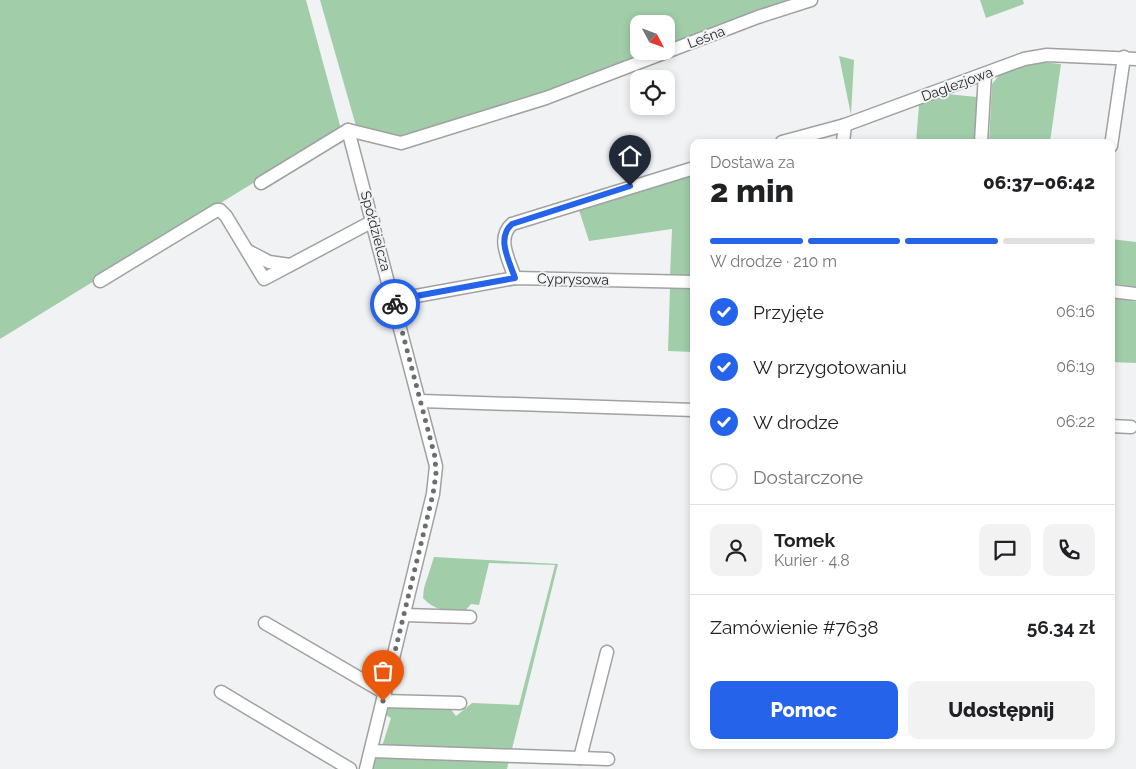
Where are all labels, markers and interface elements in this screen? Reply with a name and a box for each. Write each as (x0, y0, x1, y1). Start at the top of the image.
north arrow (630, 15, 675, 60)
map controls (630, 15, 675, 115)
street label: Leśna (685, 23, 727, 51)
street label: Daglezjowa (919, 64, 995, 104)
button: locate (630, 70, 675, 115)
pin (609, 135, 651, 186)
icon: home (616, 142, 644, 170)
text: Dostawa za (710, 153, 795, 172)
text: 06:37–06:42 (983, 171, 1095, 193)
text: 2 min (710, 172, 794, 209)
street label: Spółdzielcza (358, 189, 394, 273)
text: W drodze · 210 m (710, 252, 837, 271)
street label: Cyprysowa (537, 270, 609, 288)
courier (370, 279, 420, 329)
icon: bike (381, 290, 409, 318)
icon: check (710, 298, 738, 326)
text: Przyjęte (753, 301, 824, 323)
text: 06:16 (1056, 302, 1095, 321)
icon: check (710, 353, 738, 381)
text: W przygotowaniu (753, 356, 907, 378)
text: 06:19 (1056, 357, 1095, 376)
icon: check (710, 408, 738, 436)
text: W drodze (753, 411, 839, 433)
text: 06:22 (1056, 412, 1095, 431)
text: Dostarczone (753, 466, 863, 488)
button: person (710, 524, 762, 576)
button: chat (979, 524, 1031, 576)
button: phone (1043, 524, 1095, 576)
text: Tomek (774, 529, 835, 551)
text: Kurier · 4.8 (774, 551, 850, 570)
text: Zamówienie #7638 (710, 616, 879, 638)
text: 56.34 zł (1027, 616, 1095, 638)
pin (362, 650, 404, 701)
icon: bag (369, 657, 397, 685)
button: Pomoc (710, 681, 898, 739)
button: Udostępnij (908, 681, 1095, 739)

